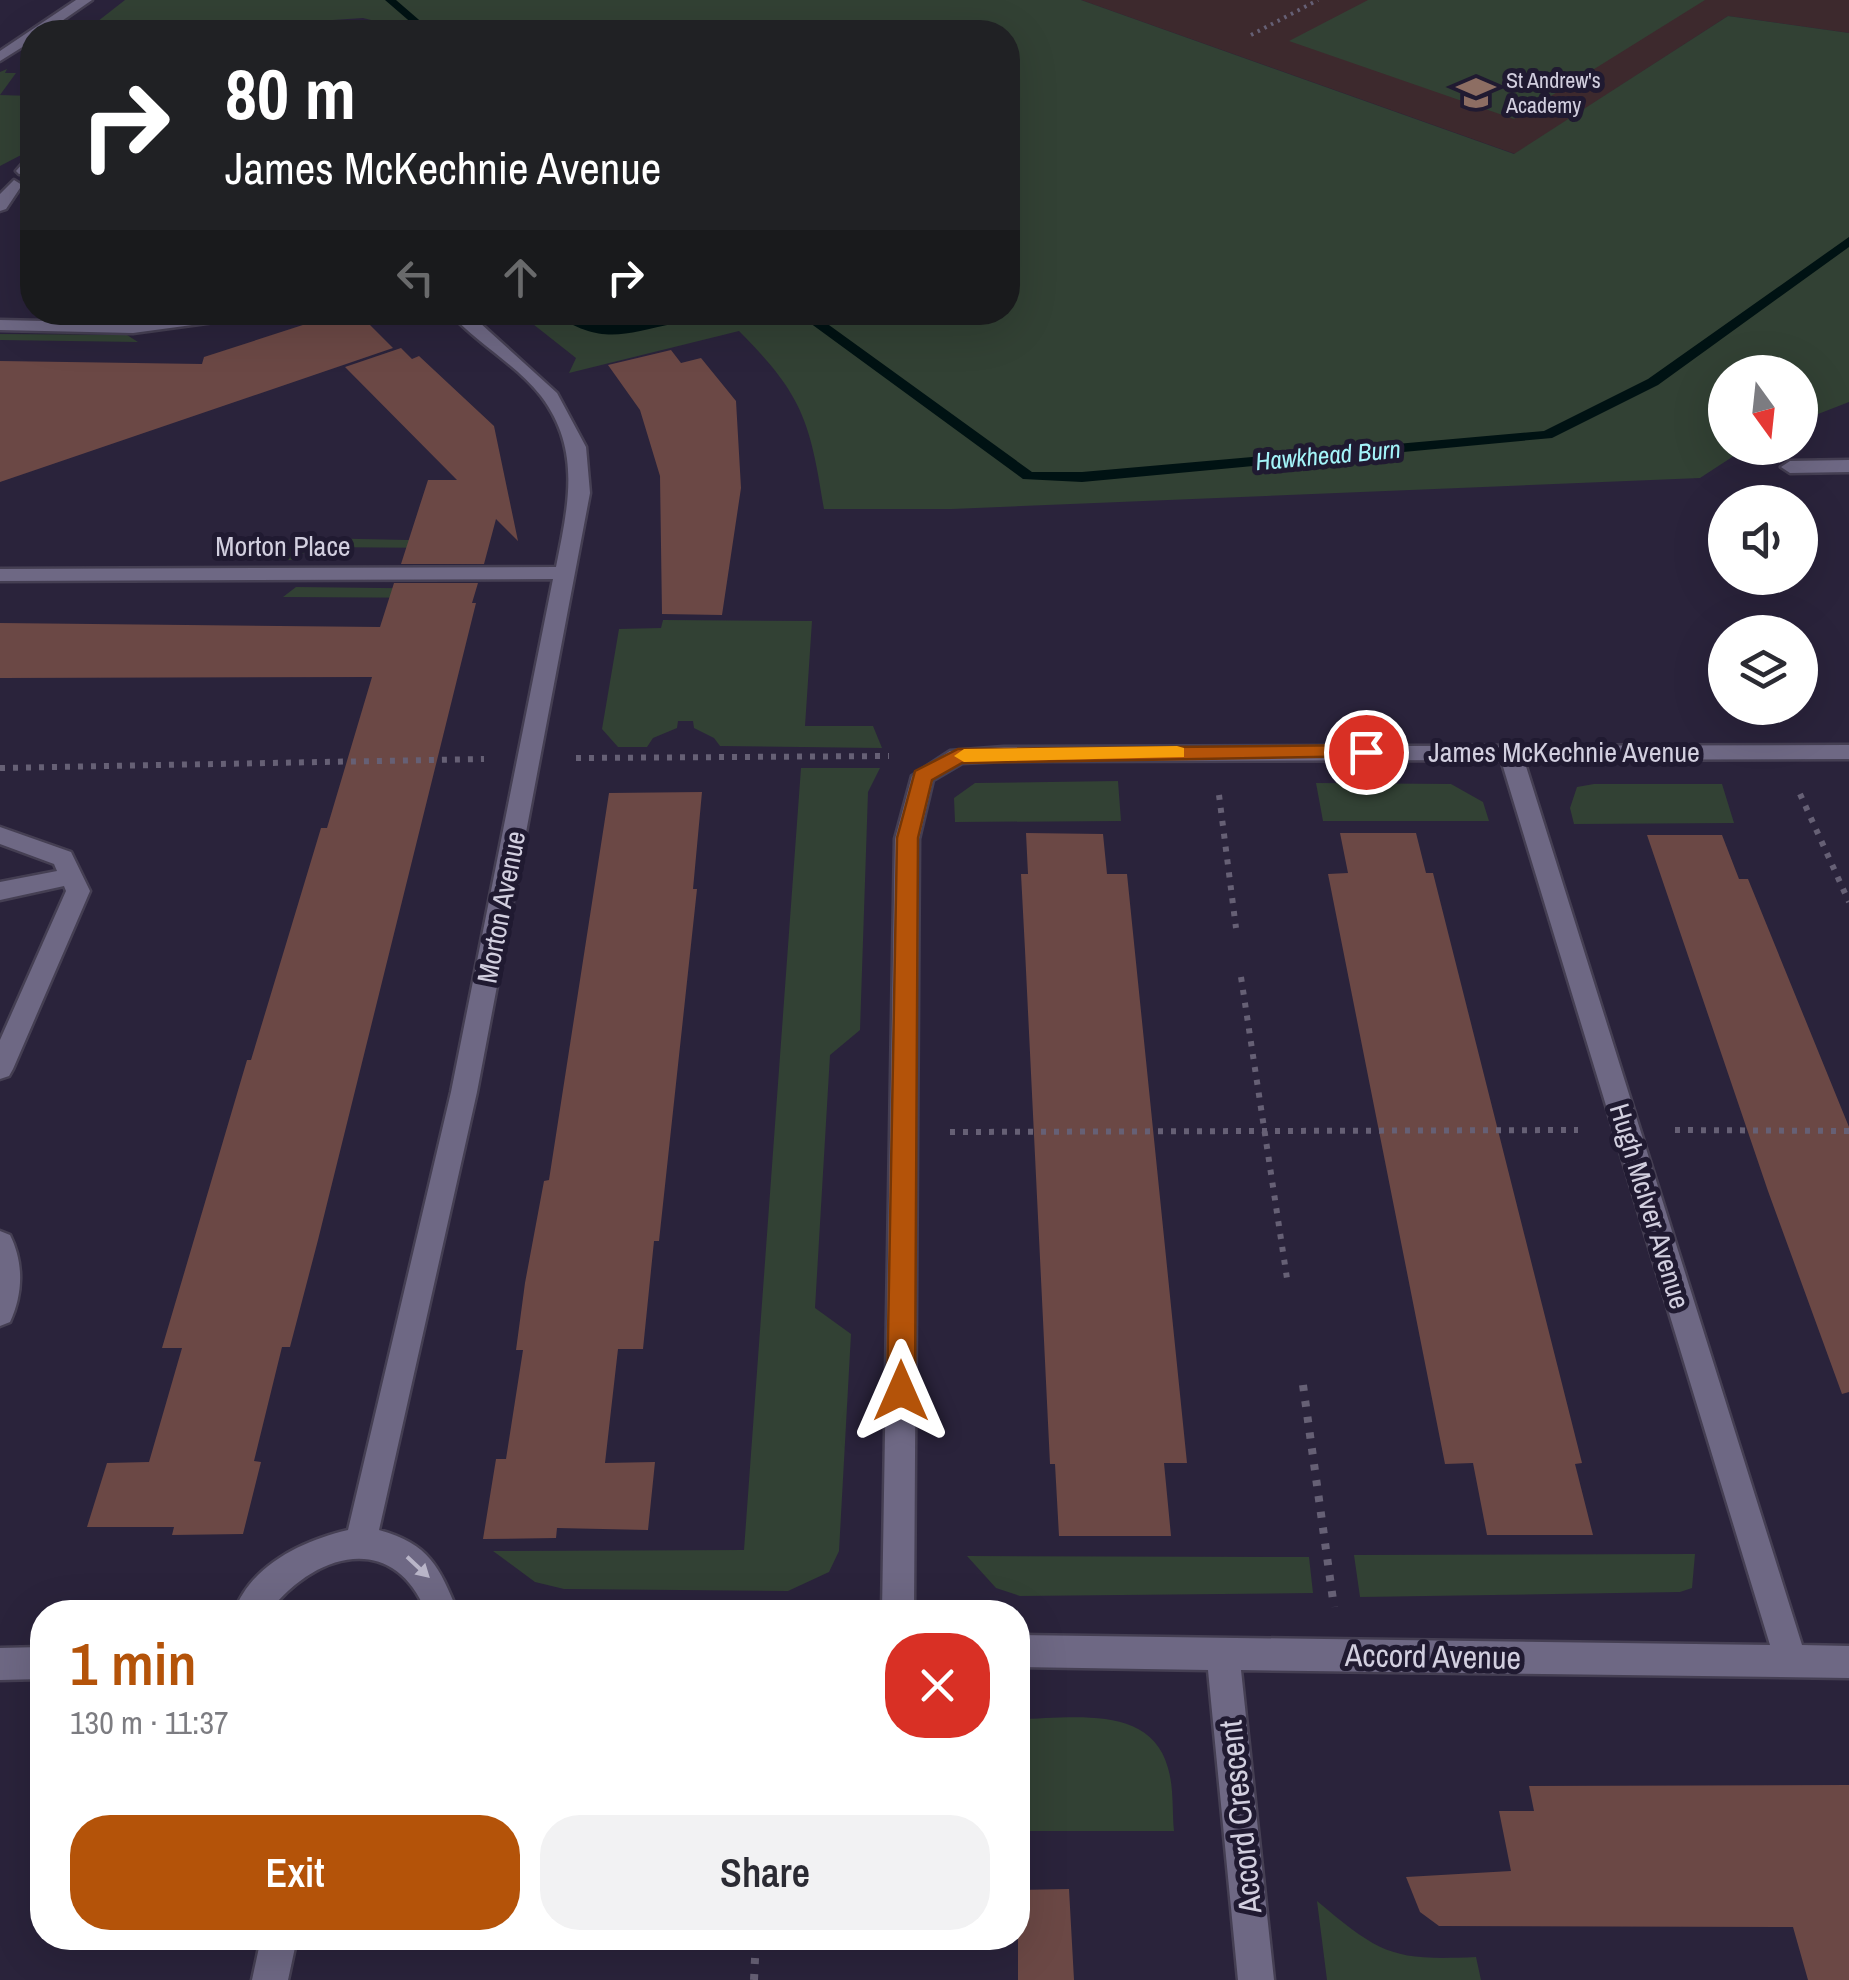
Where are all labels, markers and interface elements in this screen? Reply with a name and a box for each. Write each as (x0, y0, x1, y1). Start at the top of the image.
text: 80 m (225, 47, 356, 141)
icon: right (60, 60, 190, 190)
place label: St Andrew's Academy (1505, 65, 1601, 120)
school or university icon: St Andrew's Academy (1455, 72, 1497, 114)
text: James McKechnie Avenue (225, 137, 661, 198)
icon: left (388, 250, 443, 305)
icon: ahead (493, 250, 548, 305)
icon: right (598, 250, 653, 305)
north arrow (1708, 355, 1818, 465)
map controls (1708, 355, 1818, 725)
water label: Hawkhead Burn (1254, 432, 1402, 478)
button: sound (1708, 485, 1818, 595)
street label: Morton Place (215, 527, 351, 565)
button: layers (1708, 615, 1818, 725)
pin (1324, 710, 1409, 795)
icon: arrive (1339, 725, 1394, 780)
street label: James McKechnie Avenue (1428, 733, 1700, 771)
street label: Morton Avenue (468, 828, 534, 986)
street label: Hugh McIver Avenue (1601, 1099, 1699, 1313)
position arrow (849, 1339, 953, 1443)
one-way arrow (405, 1556, 430, 1578)
text: 1 min (70, 1623, 197, 1704)
button: close (885, 1633, 990, 1738)
street label: Accord Avenue (1344, 1633, 1521, 1679)
text: 130 m · 11:37 (70, 1701, 229, 1744)
street label: Accord Crescent (1208, 1718, 1272, 1917)
button: Exit (70, 1815, 520, 1930)
button: Share (540, 1815, 990, 1930)

